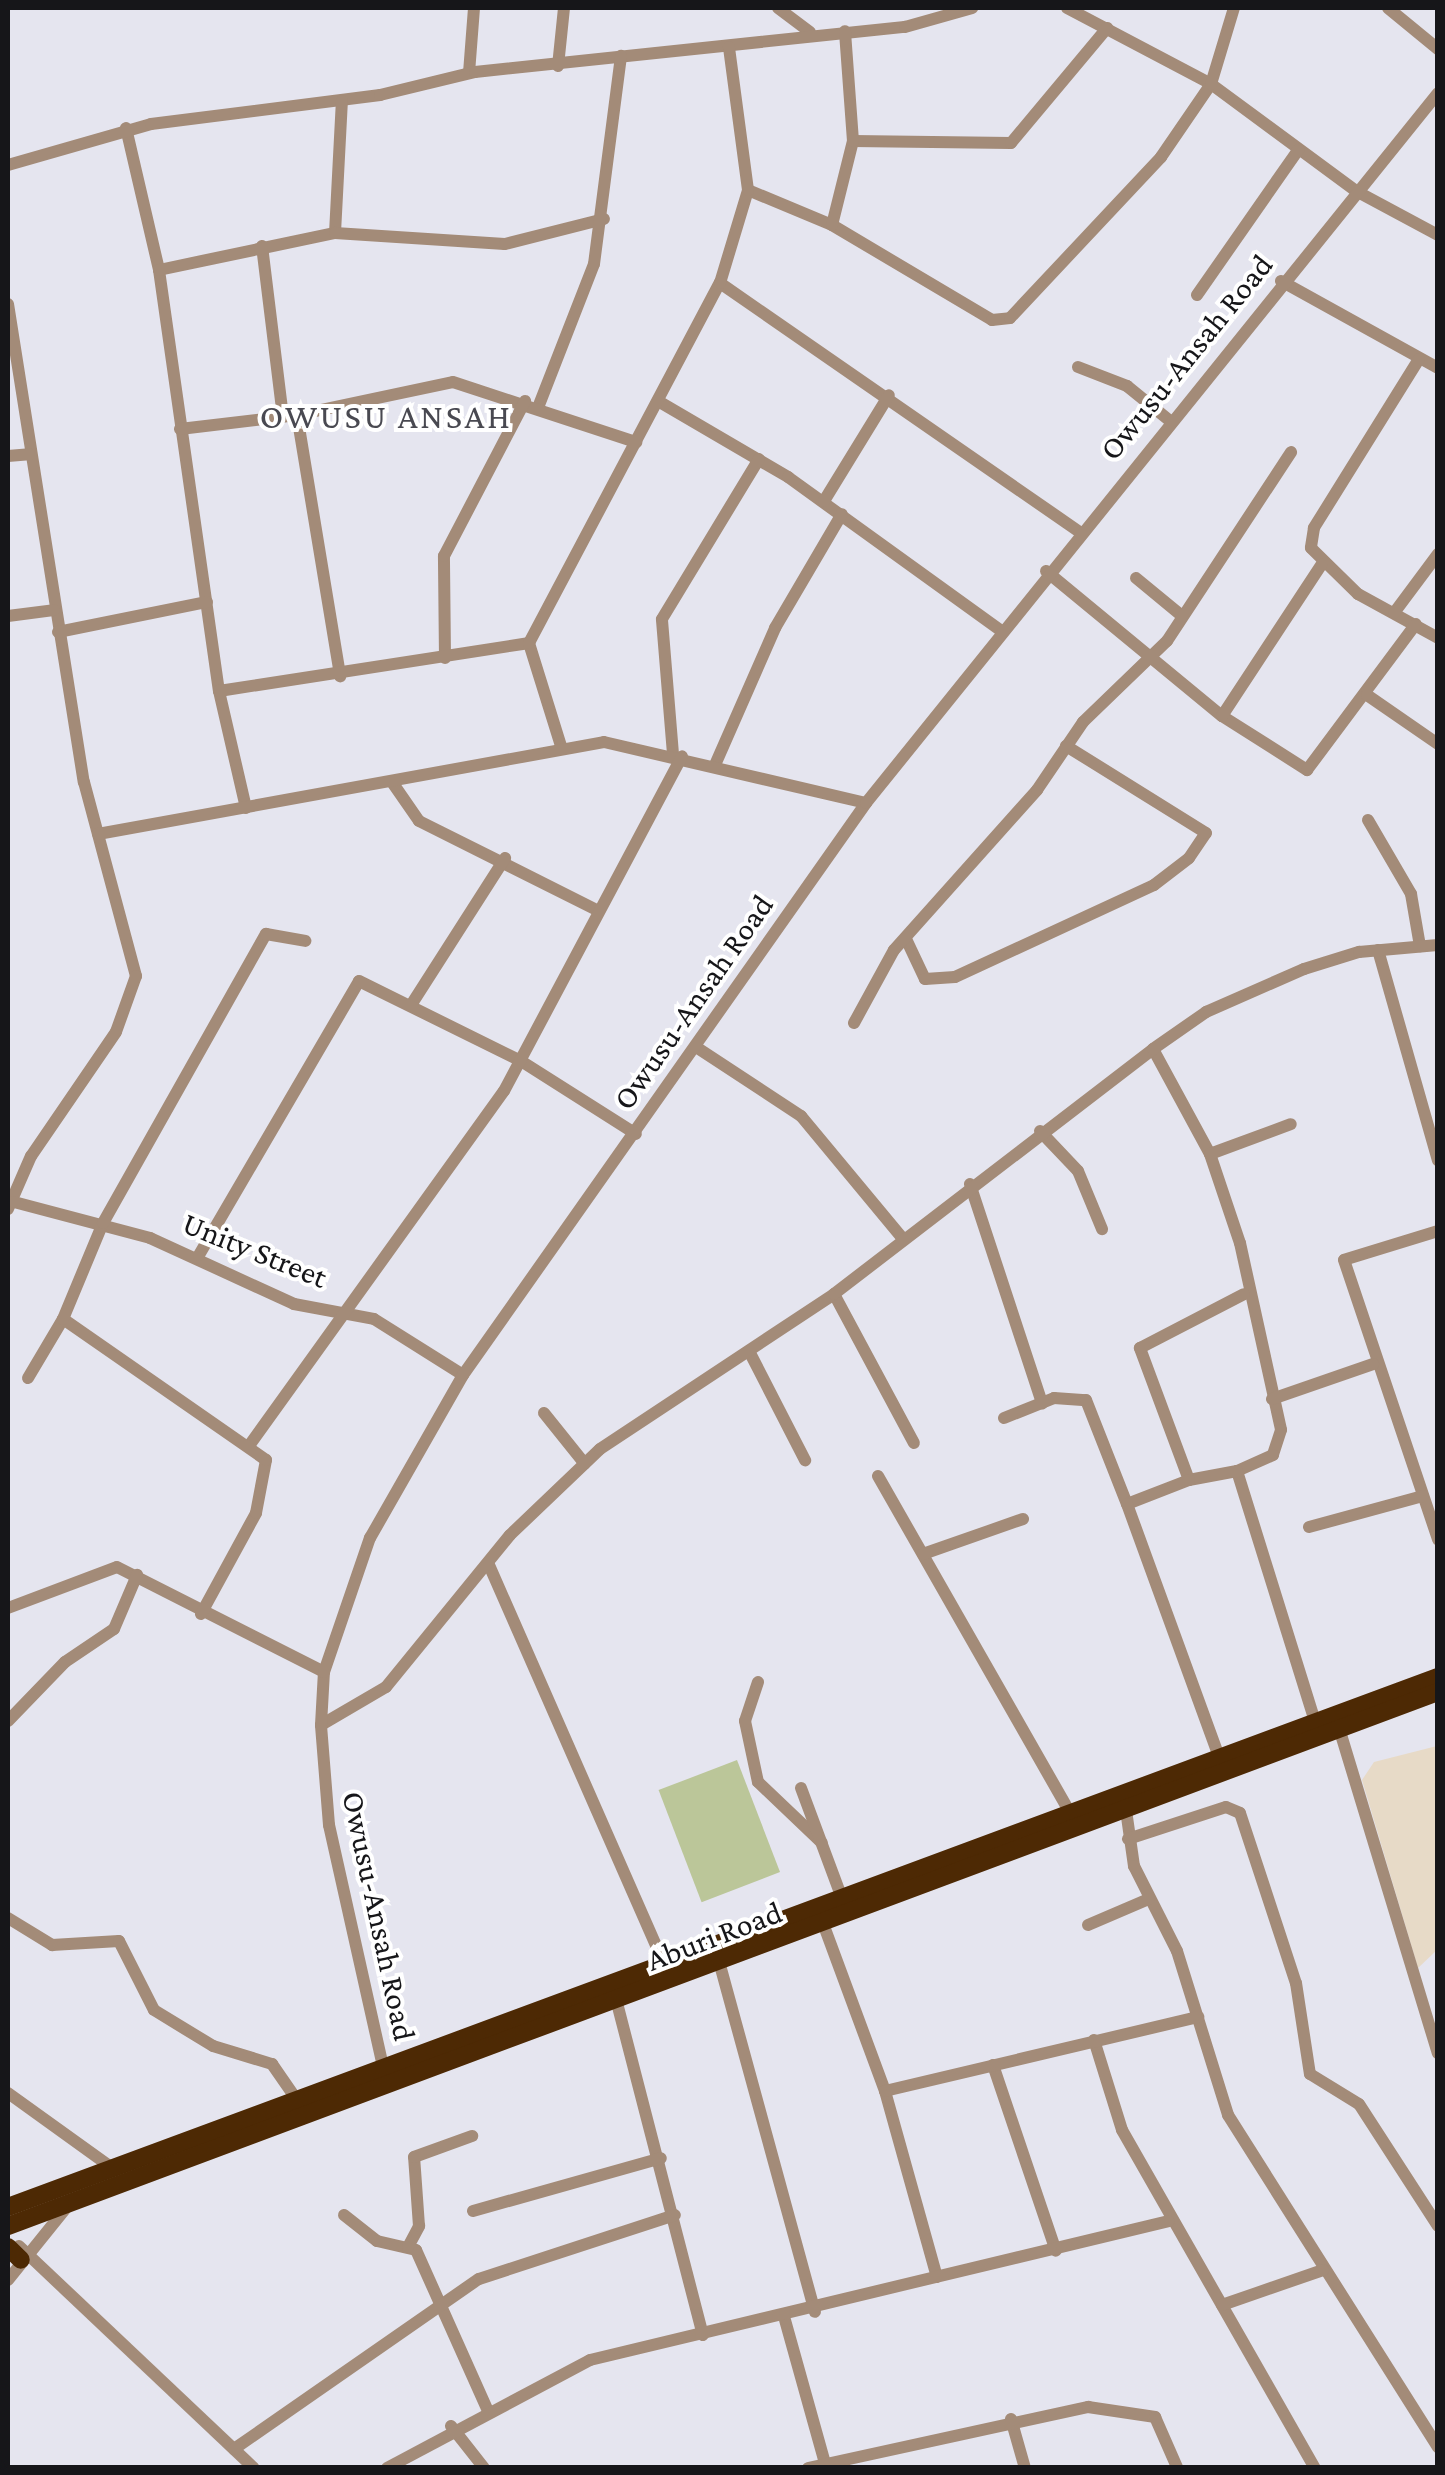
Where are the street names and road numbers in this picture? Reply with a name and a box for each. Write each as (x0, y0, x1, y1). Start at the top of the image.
street label: Owusu-Ansah Road (1091, 246, 1281, 468)
street label: Owusu-Ansah Road (604, 887, 782, 1117)
street label: Unity Street (177, 1204, 333, 1296)
street label: Owusu-Ansah Road (334, 1788, 424, 2044)
street label: Aburi Road (641, 1893, 787, 1979)

